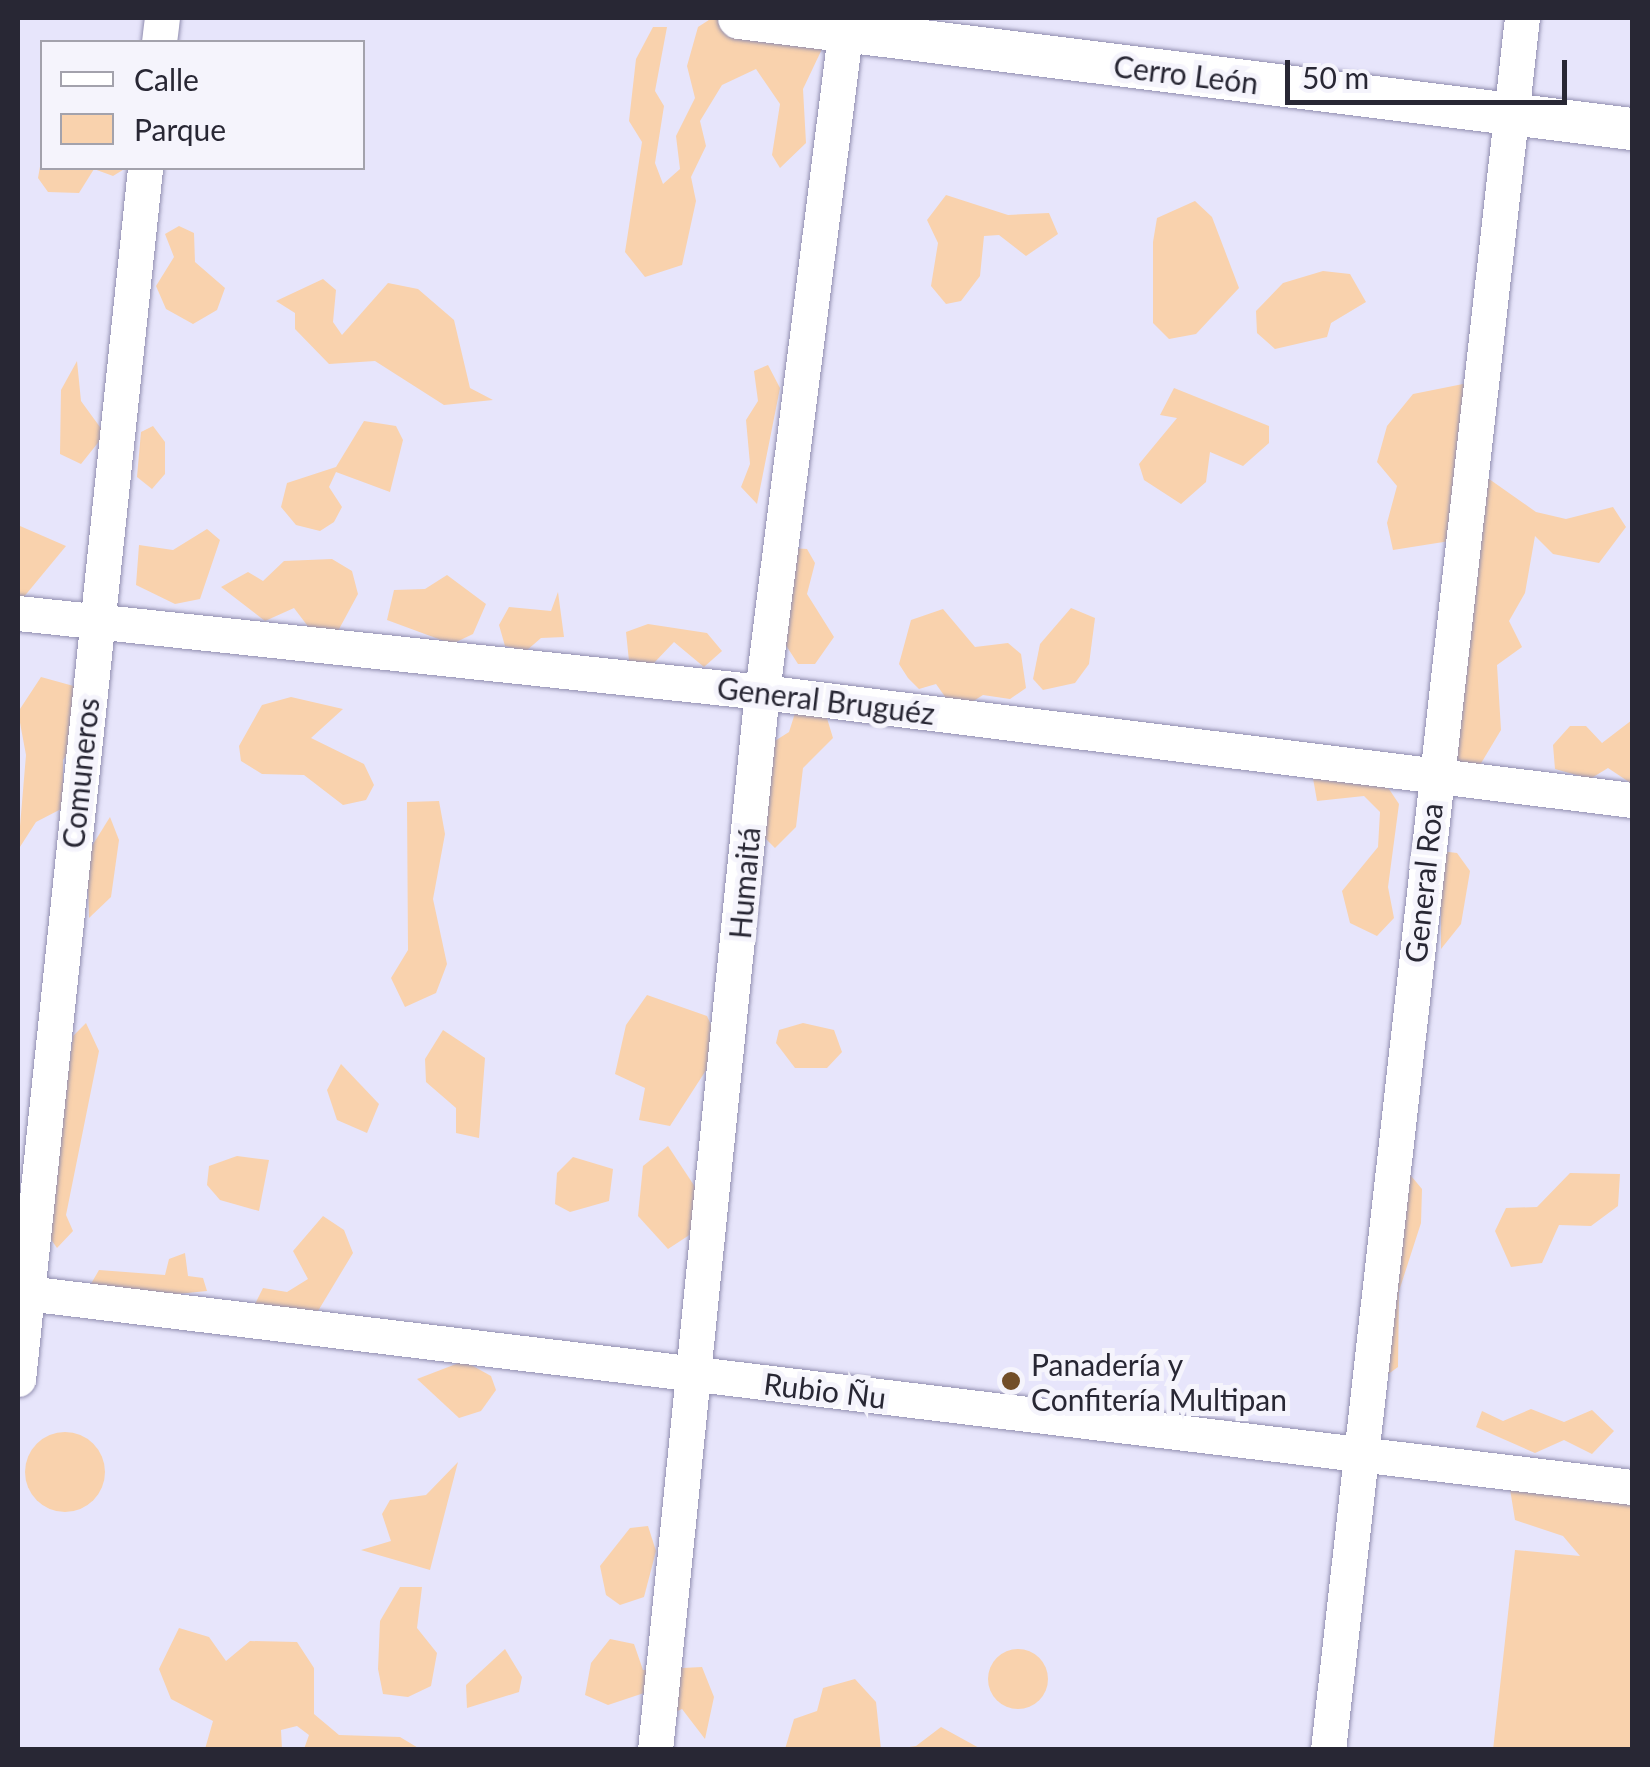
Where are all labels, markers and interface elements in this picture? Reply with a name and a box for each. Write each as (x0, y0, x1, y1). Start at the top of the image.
legend (40, 40, 365, 170)
scale bar (1290, 40, 1572, 102)
street label: Cerro León (1112, 47, 1260, 101)
text: 50 m (1302, 59, 1369, 95)
text: Calle (134, 61, 199, 97)
text: Parque (134, 111, 226, 147)
street label: General Bruguéz (715, 669, 937, 731)
street label: Comuneros (54, 696, 106, 850)
street label: General Roa (1397, 801, 1449, 965)
street label: Humaitá (721, 826, 767, 940)
place label: Panadería y Confitería Multipan (1031, 1346, 1287, 1416)
street label: Rubio Ñu (762, 1365, 888, 1415)
marker: Panadería y Confitería Multipan (1000, 1370, 1022, 1392)

